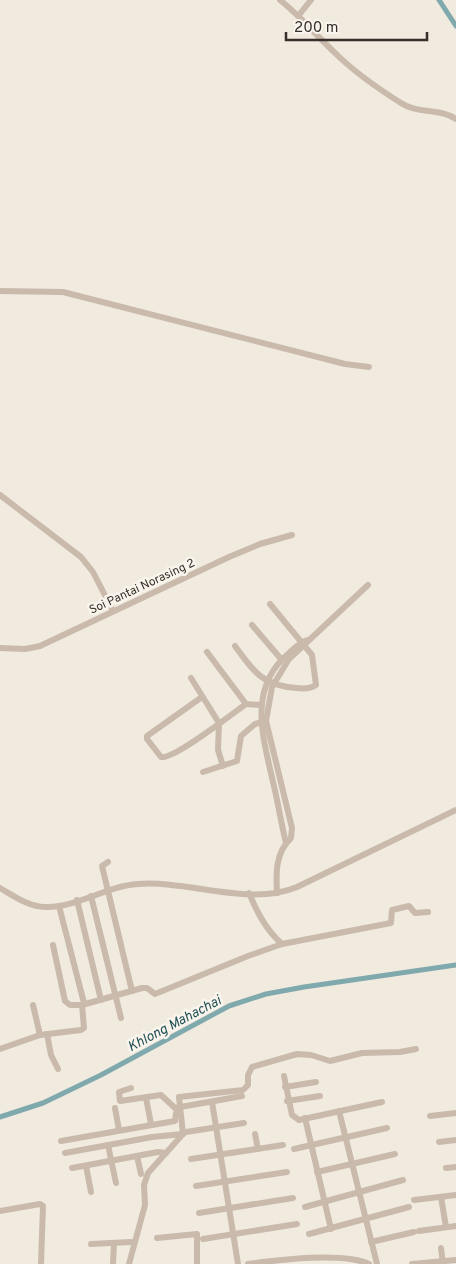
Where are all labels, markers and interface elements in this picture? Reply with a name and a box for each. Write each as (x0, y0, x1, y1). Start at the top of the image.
scale bar (286, 10, 427, 42)
text: 200 m (294, 19, 339, 38)
street label: Soi Pantai Norasing 2 (87, 555, 198, 618)
water label: Khlong Mahachai (125, 992, 226, 1056)

